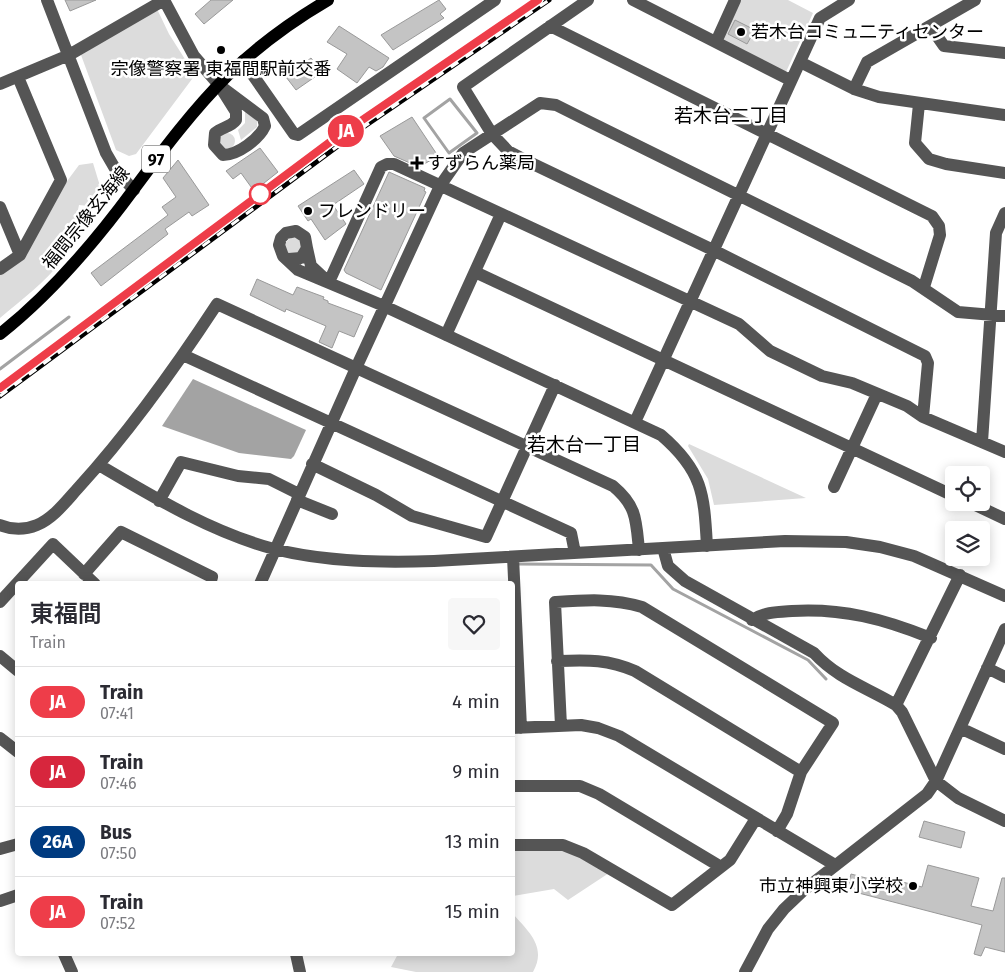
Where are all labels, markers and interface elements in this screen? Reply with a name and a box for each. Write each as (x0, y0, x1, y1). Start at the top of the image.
place label: 若木台コミュ二ティセンター (751, 21, 984, 43)
marker: 若木台コミュ二ティセンター (735, 26, 747, 38)
marker: 宗像警察署 東福間駅前交番 (215, 44, 227, 56)
place label: 宗像警察署 東福間駅前交番 (111, 58, 331, 80)
district label: 若木台二丁目 (674, 104, 788, 127)
line badge: JA (324, 115, 368, 147)
text: JA (338, 120, 354, 142)
road number: 97 (142, 146, 170, 172)
place label: すずらん薬局 (427, 152, 535, 174)
marker: すずらん薬局 (411, 157, 423, 169)
street label: 福間宗像玄海線 (38, 162, 134, 274)
unlabelled marker (249, 183, 271, 205)
place label: フレンドリー (318, 200, 426, 222)
marker: フレンドリー (302, 205, 314, 217)
district label: 若木台一丁目 (527, 433, 641, 456)
map controls (945, 466, 990, 566)
button: locate (945, 466, 990, 511)
button: layers (945, 521, 990, 566)
button: heart (448, 598, 500, 650)
text: 東福間 (30, 600, 102, 628)
text: Train (30, 633, 66, 652)
text: Train (100, 681, 143, 704)
text: 4 min (452, 690, 500, 713)
text: JA (49, 691, 66, 713)
text: 07:41 (100, 704, 134, 723)
text: Train (100, 751, 143, 774)
text: 9 min (452, 760, 500, 783)
text: JA (49, 761, 66, 783)
text: 07:46 (100, 774, 137, 793)
text: Bus (100, 821, 132, 844)
text: 13 min (444, 830, 500, 853)
text: 26A (42, 831, 73, 853)
text: 07:50 (100, 844, 137, 863)
place label: 市立神興東小学校 (759, 875, 903, 897)
marker: 市立神興東小学校 (907, 880, 919, 892)
text: Train (100, 891, 143, 914)
text: 15 min (444, 900, 500, 923)
text: JA (49, 901, 66, 923)
text: 07:52 (100, 914, 135, 933)

